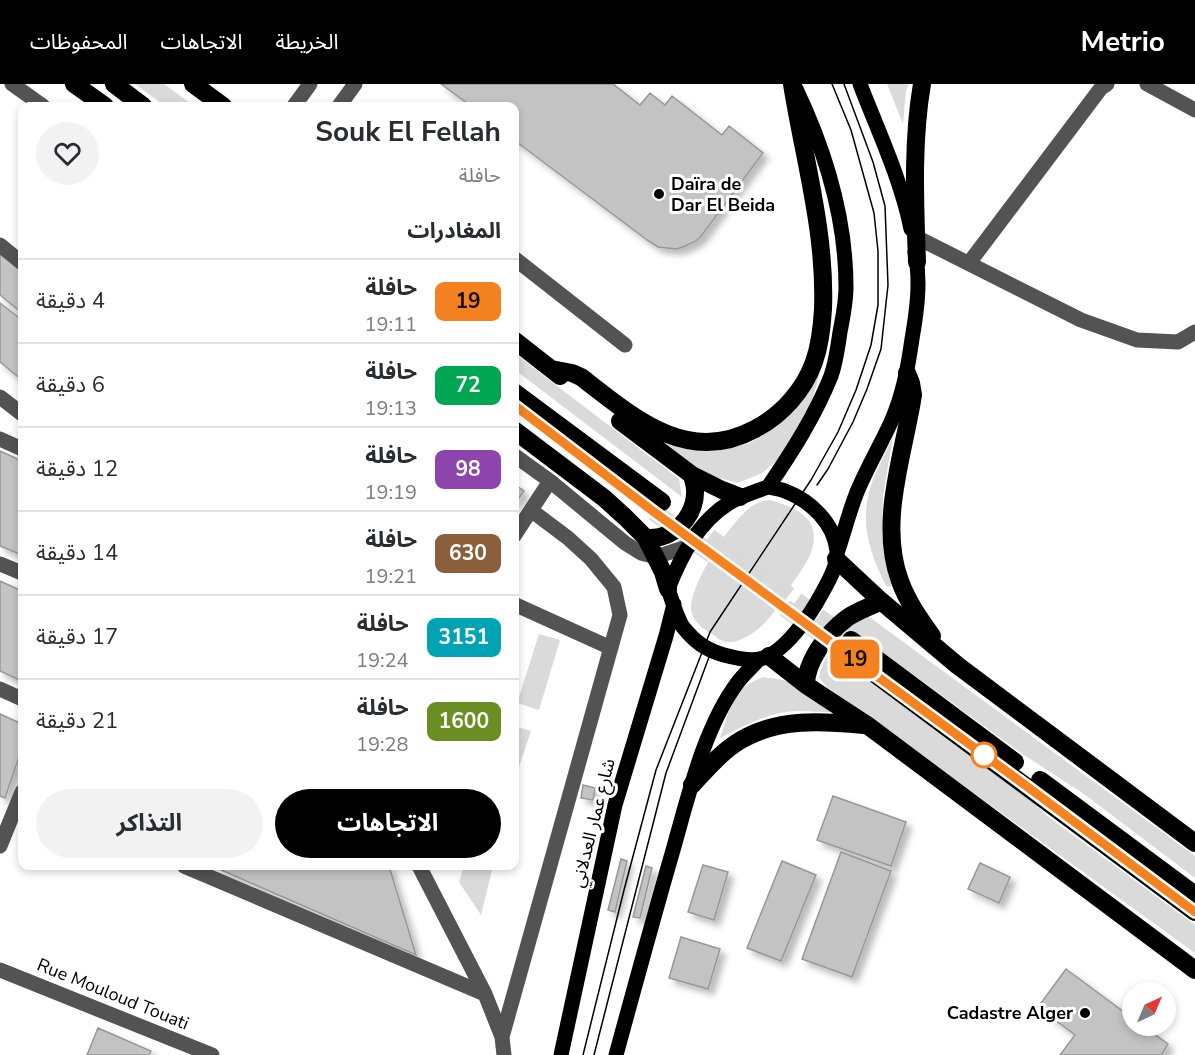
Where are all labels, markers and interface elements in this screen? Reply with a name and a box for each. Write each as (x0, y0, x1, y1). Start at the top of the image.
text: Metrio (1081, 23, 1165, 61)
text: المحفوظات (30, 28, 127, 56)
text: الاتجاهات (160, 28, 242, 56)
text: الخريطة (275, 28, 338, 56)
text: Souk El Fellah (315, 113, 501, 151)
button: heart (36, 122, 99, 185)
text: حافلة (459, 162, 501, 189)
place label: Daïra de Dar El Beida (671, 172, 775, 217)
marker: Daïra de Dar El Beida (652, 187, 666, 201)
text: المغادرات (407, 216, 501, 246)
text: حافلة (365, 273, 417, 303)
text: 4 دقيقة (36, 286, 105, 316)
text: 19 (455, 287, 481, 315)
text: 19:11 (364, 311, 417, 338)
text: حافلة (365, 357, 417, 387)
text: 6 دقيقة (36, 370, 105, 400)
text: 72 (455, 371, 481, 399)
text: 19:13 (364, 395, 417, 422)
text: حافلة (365, 441, 417, 471)
text: 12 دقيقة (36, 454, 118, 484)
text: 98 (455, 455, 481, 483)
text: 19:19 (364, 479, 417, 506)
text: حافلة (365, 525, 417, 555)
text: 14 دقيقة (36, 538, 118, 568)
text: 630 (449, 539, 487, 567)
text: 19:21 (364, 563, 417, 590)
text: حافلة (357, 609, 409, 639)
text: 17 دقيقة (36, 622, 118, 652)
text: 3151 (439, 623, 489, 651)
line badge: 19 (828, 640, 882, 678)
text: 19 (842, 645, 868, 673)
text: 19:24 (356, 647, 409, 674)
text: حافلة (357, 693, 409, 723)
text: 21 دقيقة (36, 706, 118, 736)
text: 1600 (439, 707, 489, 735)
text: 19:28 (356, 731, 409, 758)
unlabelled marker (971, 742, 997, 768)
street label: شارع عمار العدلاني (565, 756, 623, 890)
button: التذاكر (36, 789, 263, 858)
button: الاتجاهات (275, 789, 501, 858)
street label: Rue Mouloud Touati (33, 953, 193, 1035)
north arrow (1122, 982, 1176, 1036)
map controls (1122, 982, 1176, 1036)
place label: Cadastre Alger (947, 1001, 1073, 1025)
marker: Cadastre Alger (1078, 1006, 1092, 1020)

